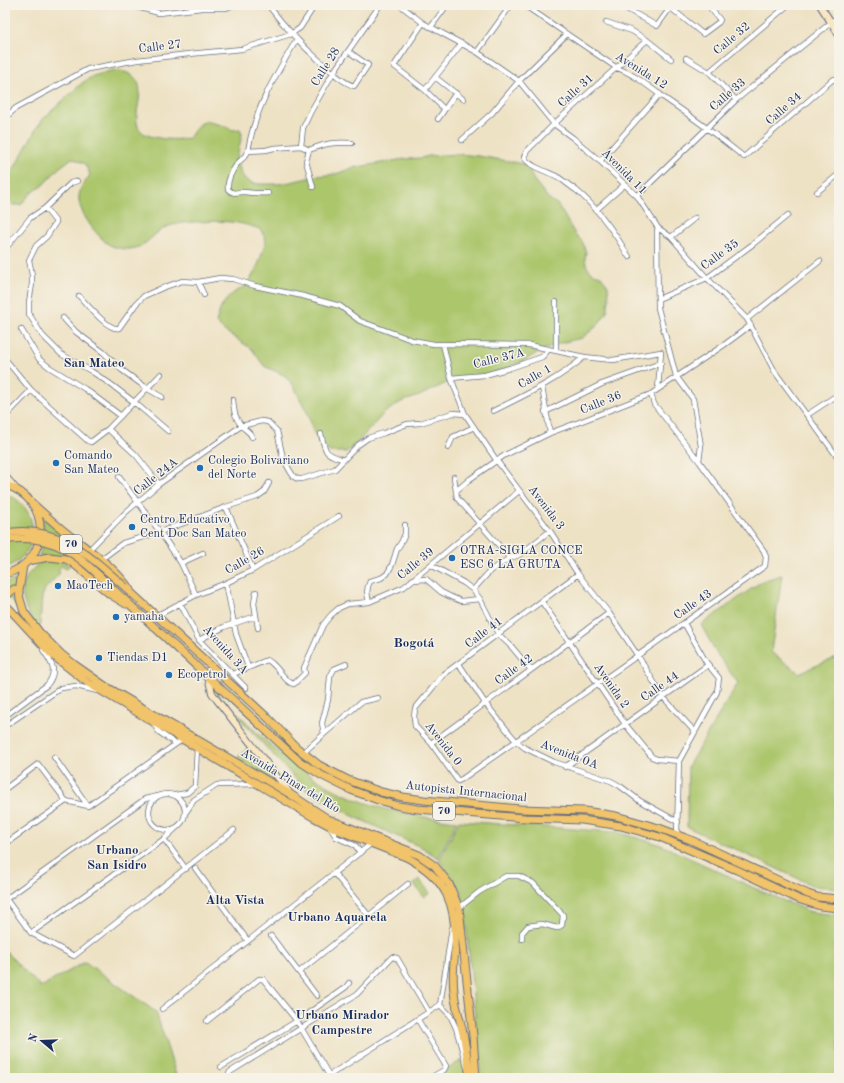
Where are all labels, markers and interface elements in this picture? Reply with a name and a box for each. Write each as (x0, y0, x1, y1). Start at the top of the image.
street label: Calle 32 (712, 21, 752, 57)
street label: Calle 27 (138, 38, 182, 56)
street label: Calle 28 (309, 45, 343, 89)
street label: Avenida 12 (613, 50, 669, 92)
street label: Calle 31 (556, 72, 596, 110)
street label: Calle 33 (708, 76, 748, 114)
street label: Calle 34 (764, 90, 804, 128)
street label: Avenida 11 (599, 147, 649, 197)
street label: Calle 35 (698, 237, 741, 273)
street label: Calle 37A (472, 347, 526, 371)
district label: San Mateo (63, 357, 125, 370)
street label: Calle 1 (516, 363, 554, 391)
street label: Calle 36 (579, 389, 623, 417)
place label: Comando San Mateo (64, 450, 119, 476)
place label: Colegio Bolivariano del Norte (208, 455, 309, 481)
street label: Calle 24A (132, 456, 180, 498)
marker: Comando San Mateo (51, 458, 61, 468)
marker: Colegio Bolivariano del Norte (195, 463, 205, 473)
street label: Avenida 3 (526, 484, 566, 532)
place label: Centro Educativo Cent Doc San Mateo (140, 514, 246, 540)
marker: Centro Educativo Cent Doc San Mateo (127, 522, 137, 532)
road number: 70 (60, 535, 82, 553)
street label: Calle 26 (223, 545, 267, 577)
place label: OTRA-SIGLA CONCE ESC 6 LA GRUTA (460, 545, 583, 571)
street label: Calle 39 (395, 546, 437, 582)
marker: OTRA-SIGLA CONCE ESC 6 LA GRUTA (447, 553, 457, 563)
place label: MaoTech (66, 580, 113, 592)
marker: MaoTech (53, 581, 63, 591)
street label: Calle 43 (672, 588, 714, 622)
place label: yamaha (124, 611, 164, 623)
marker: yamaha (111, 612, 121, 622)
street label: Calle 41 (463, 615, 505, 651)
street label: Avenida 3A (200, 623, 250, 677)
district label: Bogotá (394, 637, 435, 650)
place label: Tiendas D1 (107, 652, 168, 664)
street label: Calle 42 (493, 652, 535, 688)
marker: Tiendas D1 (94, 653, 104, 663)
street label: Avenida 2 (591, 661, 631, 711)
place label: Ecopetrol (177, 669, 227, 681)
marker: Ecopetrol (164, 670, 174, 680)
street label: Calle 44 (639, 670, 681, 704)
street label: Avenida 0 (422, 720, 464, 768)
street label: Avenida 0A (538, 738, 600, 772)
street label: Avenida Pinar del Río (238, 747, 342, 815)
street label: Autopista Internacional (405, 780, 527, 804)
road number: 70 (433, 802, 455, 820)
district label: Urbano San Isidro (87, 844, 147, 872)
district label: Alta Vista (206, 894, 265, 907)
district label: Urbano Aquarela (287, 911, 387, 924)
district label: Urbano Mirador Campestre (295, 1009, 389, 1037)
north arrow (22, 1021, 62, 1061)
text: N (27, 1032, 41, 1044)

